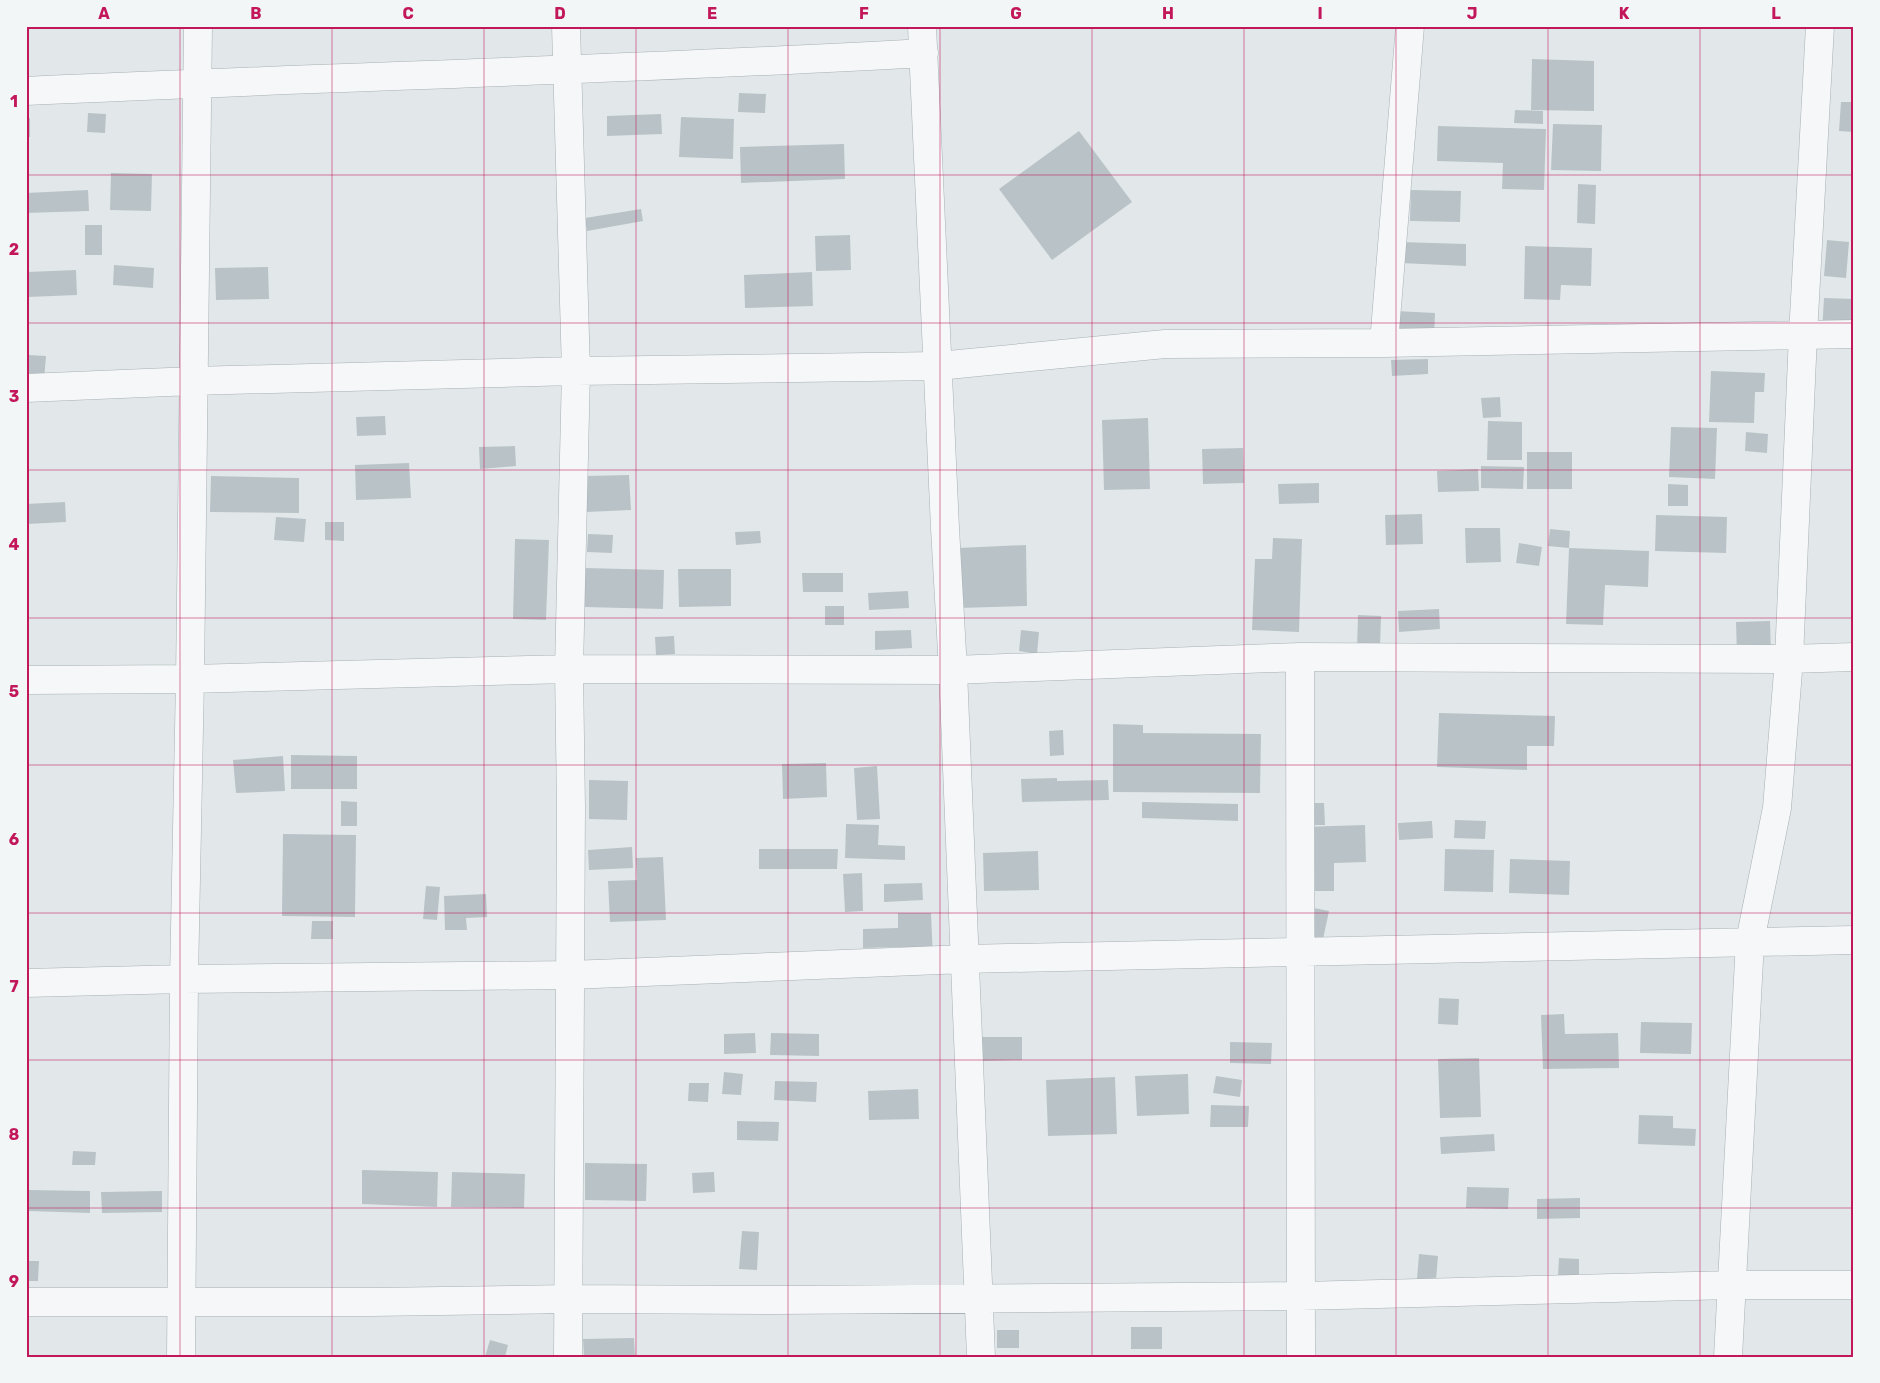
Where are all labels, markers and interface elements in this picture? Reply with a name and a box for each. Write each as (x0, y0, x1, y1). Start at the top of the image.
text: A (98, 4, 110, 23)
text: B (250, 4, 262, 23)
text: C (402, 4, 414, 23)
text: D (554, 4, 566, 23)
text: E (707, 4, 717, 23)
text: F (859, 4, 869, 23)
text: G (1010, 4, 1022, 23)
text: H (1162, 4, 1174, 23)
text: I (1317, 4, 1323, 23)
text: J (1467, 4, 1477, 23)
text: K (1619, 4, 1630, 23)
text: L (1771, 4, 1781, 23)
text: 1 (10, 92, 18, 111)
text: 2 (9, 240, 19, 259)
text: 3 (9, 387, 19, 406)
text: 4 (9, 535, 20, 554)
text: 5 (9, 682, 19, 701)
text: 6 (9, 830, 19, 849)
text: 7 (9, 977, 19, 996)
text: 8 (9, 1125, 20, 1144)
text: 9 (9, 1272, 19, 1291)

